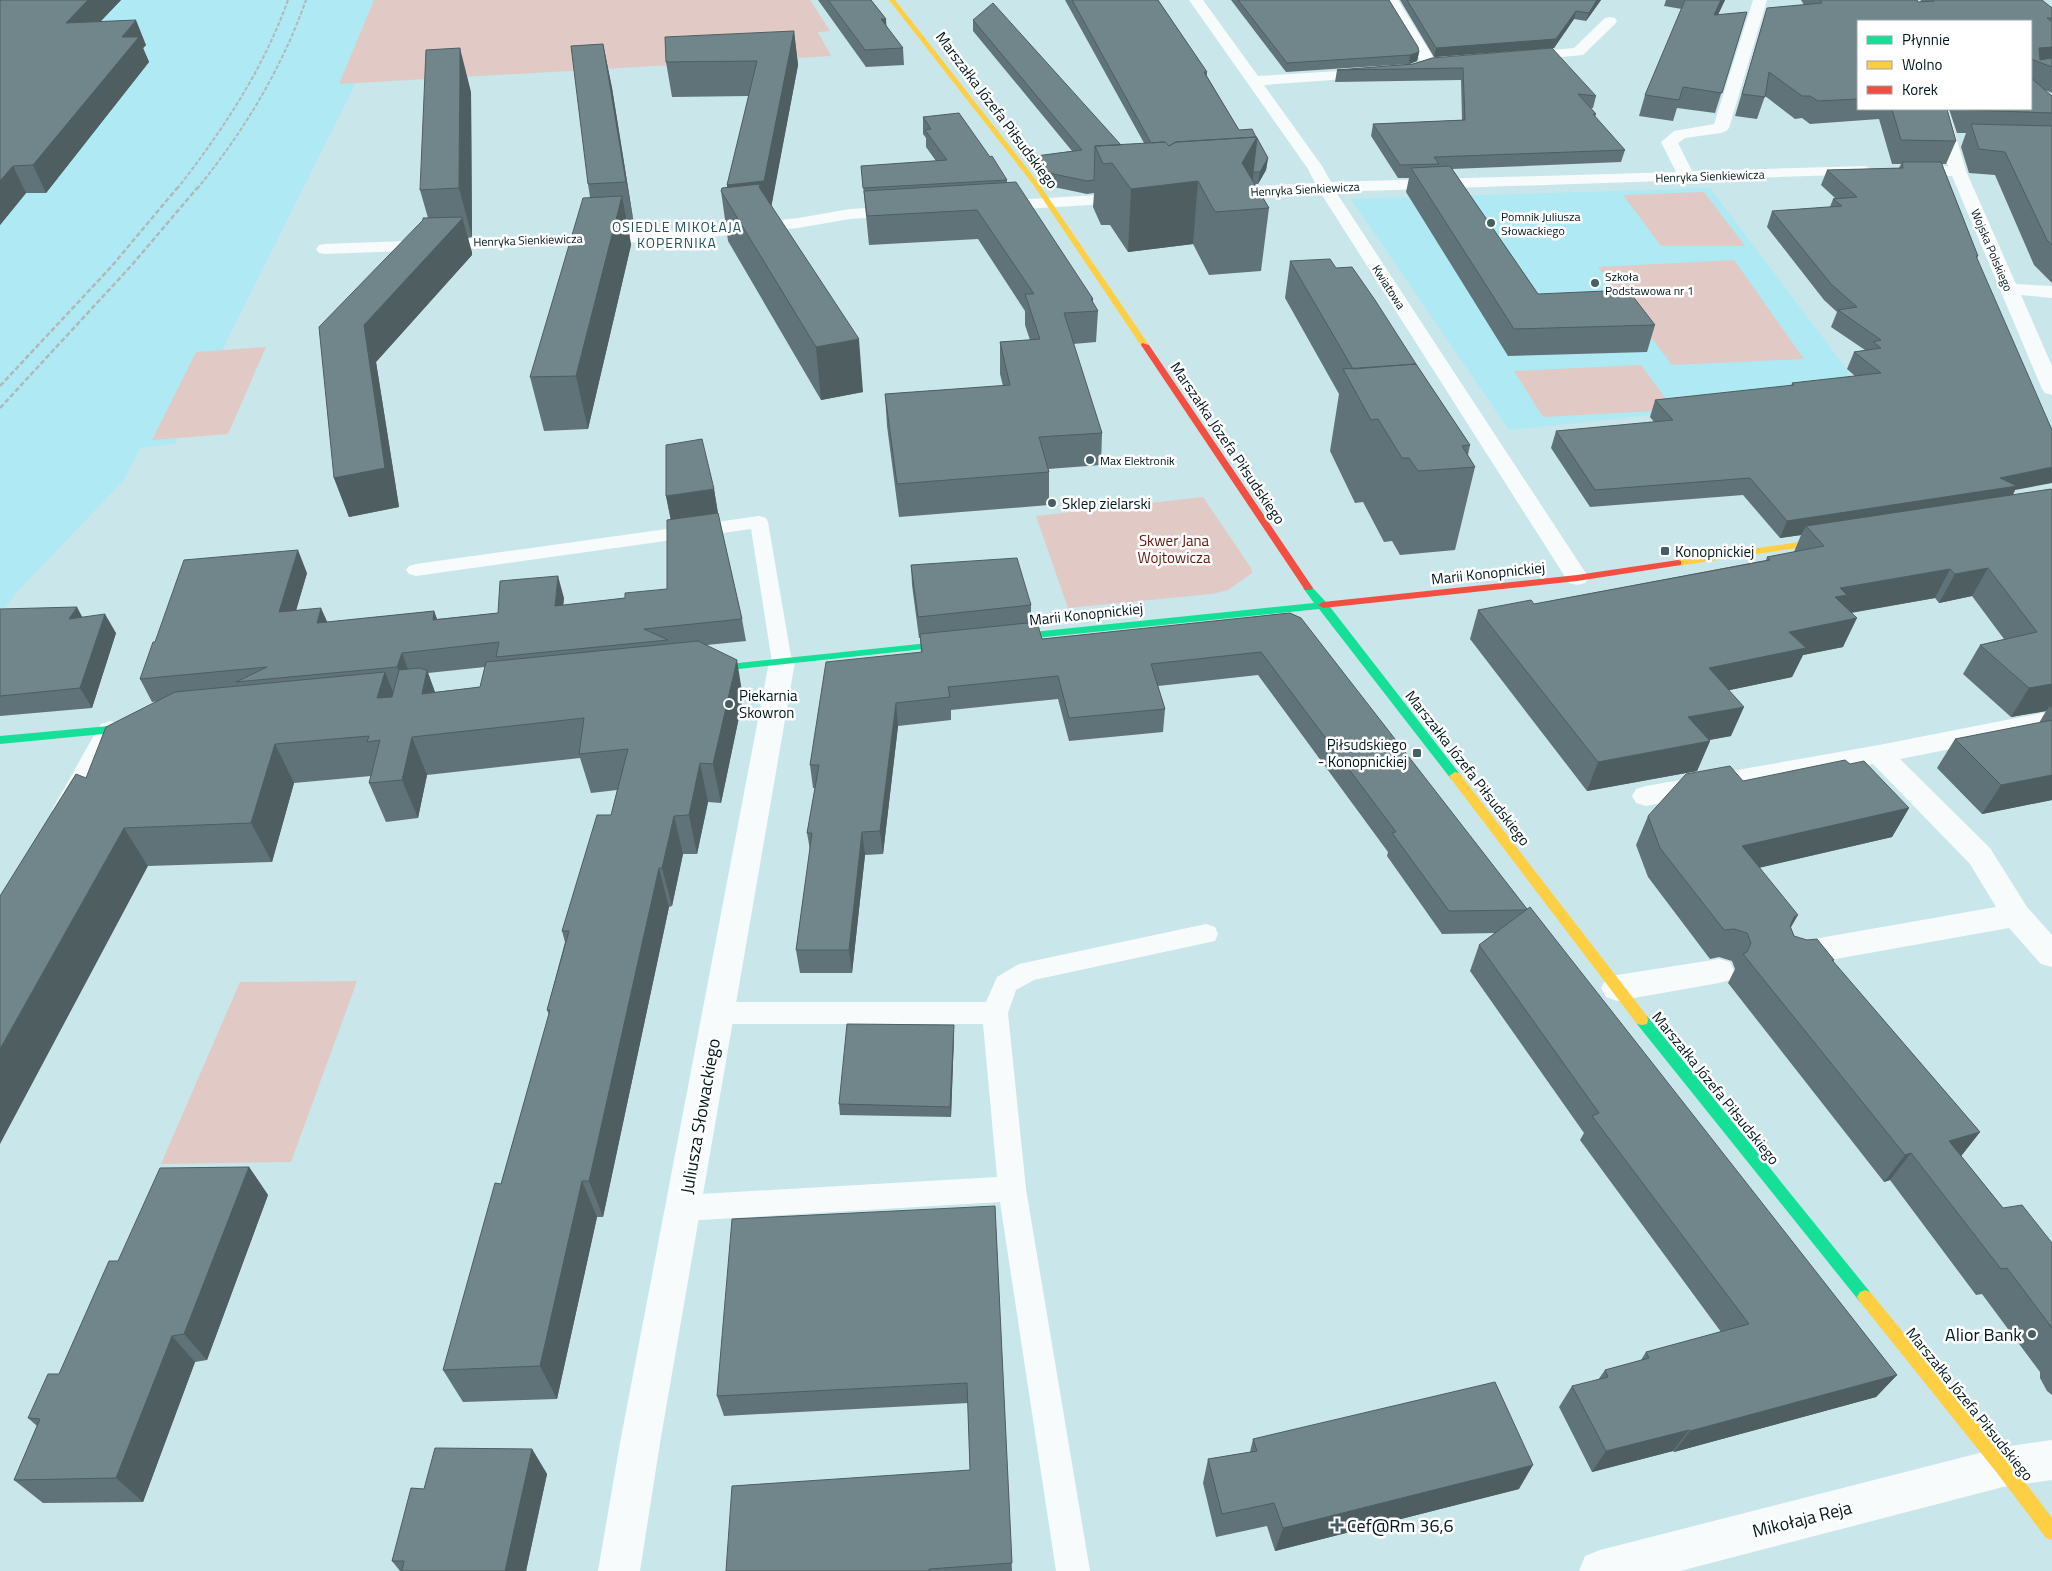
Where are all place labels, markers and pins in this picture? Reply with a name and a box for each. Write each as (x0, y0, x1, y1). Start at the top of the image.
place label: Pomnik Juliusza Słowackiego (1501, 207, 1581, 240)
marker: Pomnik Juliusza Słowackiego (1485, 217, 1497, 229)
place label: Szkoła Podstawowa nr 1 (1605, 267, 1694, 300)
marker: Szkoła Podstawowa nr 1 (1589, 277, 1601, 289)
place label: Max Elektronik (1100, 451, 1175, 470)
marker: Max Elektronik (1084, 454, 1096, 466)
place label: Sklep zielarski (1062, 492, 1151, 515)
marker: Sklep zielarski (1046, 497, 1058, 509)
place label: Konopnickiej (1675, 540, 1754, 563)
marker: Konopnickiej (1659, 545, 1671, 557)
place label: Piekarnia Skowron (739, 684, 798, 724)
marker: Piekarnia Skowron (723, 698, 735, 710)
place label: Piłsudskiego - Konopnickiej (1318, 733, 1407, 773)
marker: Piłsudskiego - Konopnickiej (1411, 747, 1423, 759)
place label: Alior Bank (1945, 1321, 2022, 1348)
marker: Alior Bank (2026, 1328, 2038, 1340)
place label: Cef@Rm 36,6 (1347, 1512, 1454, 1539)
marker: Cef@Rm 36,6 (1331, 1519, 1343, 1531)

